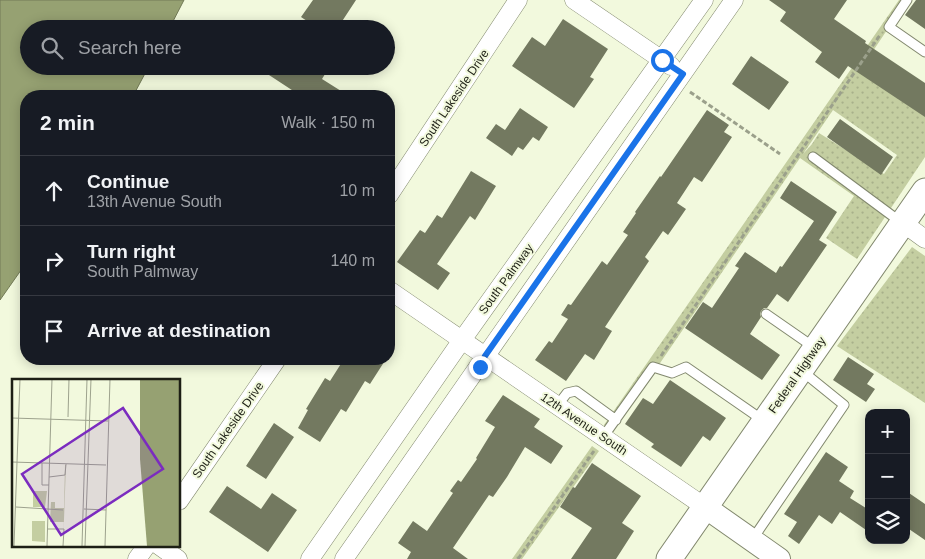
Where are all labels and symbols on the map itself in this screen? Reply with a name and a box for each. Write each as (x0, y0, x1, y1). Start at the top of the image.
street label: South Lakeside Drive (416, 47, 492, 149)
route start (651, 49, 674, 72)
street label: South Palmway (476, 241, 536, 317)
street label: Federal Highway (765, 334, 829, 416)
route end (469, 356, 492, 379)
inset map (12, 379, 180, 546)
street label: South Lakeside Drive (190, 379, 267, 481)
street label: 12th Avenue South (538, 390, 630, 458)

